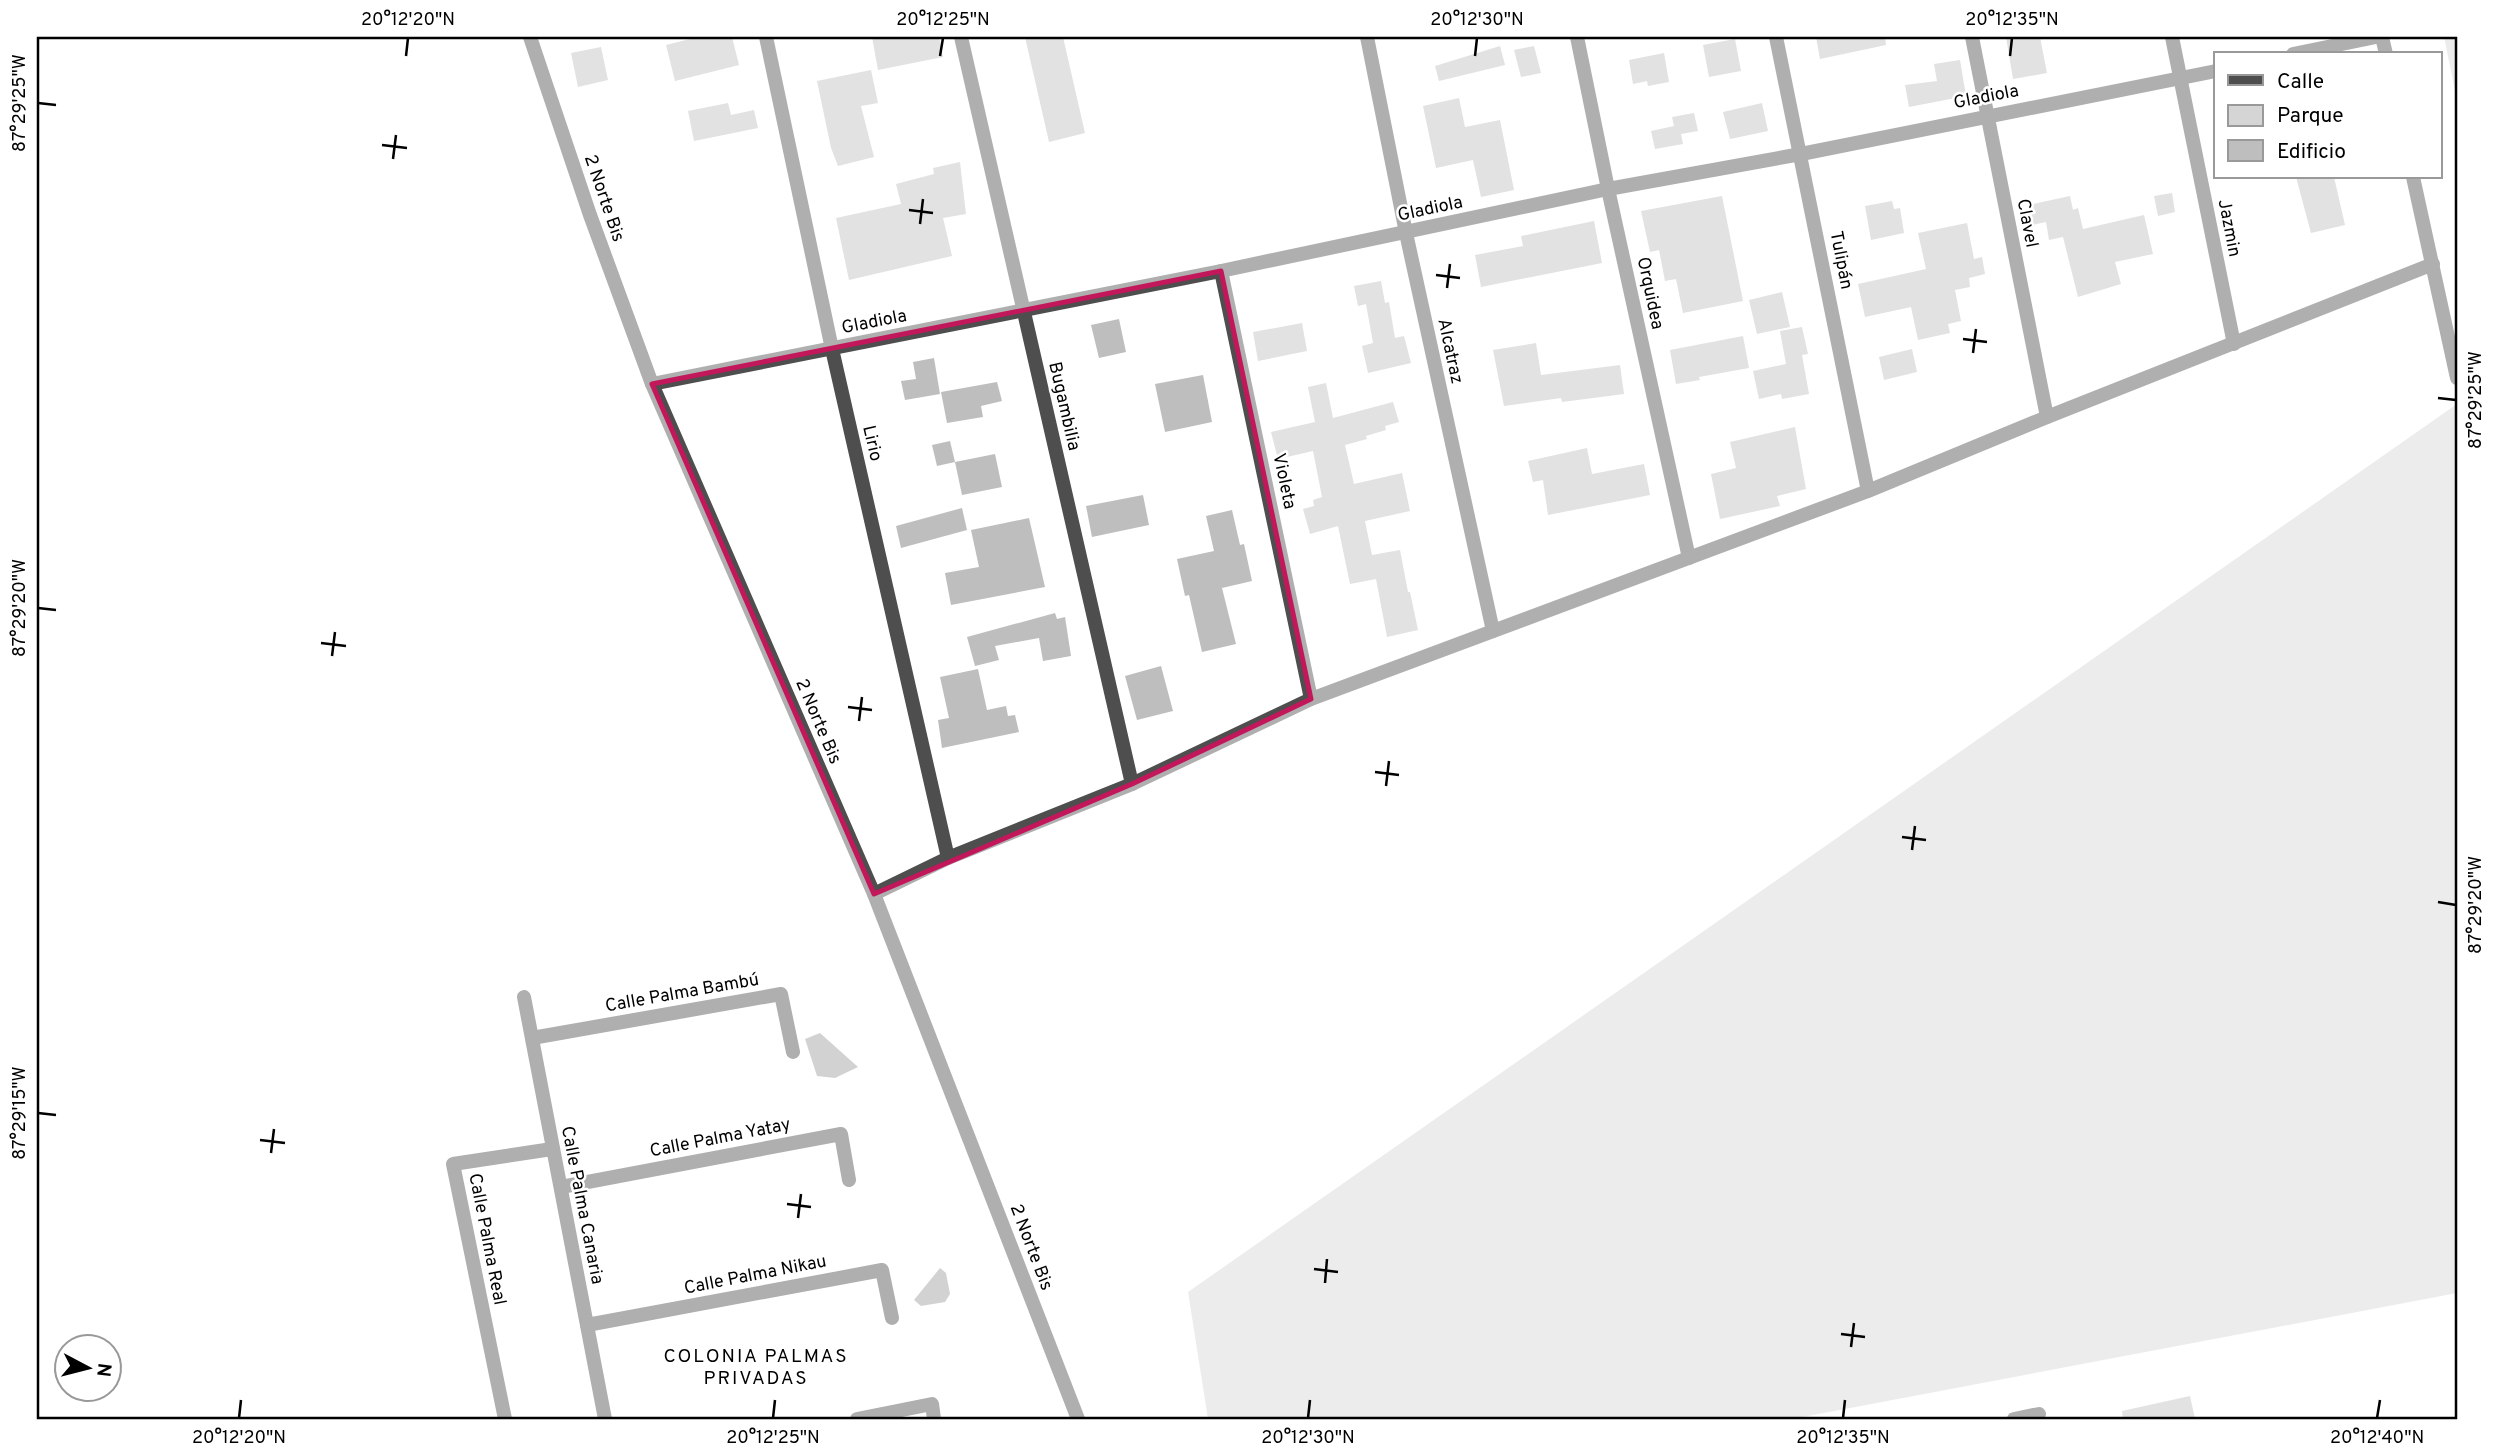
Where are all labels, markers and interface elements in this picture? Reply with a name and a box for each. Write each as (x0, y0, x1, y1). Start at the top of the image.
text: 20°12'20"N (361, 9, 455, 32)
text: 20°12'25"N (896, 9, 990, 32)
text: 20°12'30"N (1430, 9, 1524, 32)
text: 20°12'35"N (1965, 9, 2059, 32)
legend (2214, 52, 2442, 178)
text: 87°29'25"W (9, 54, 32, 152)
text: Calle (2277, 69, 2324, 96)
street label: Gladiola (1952, 80, 2021, 115)
text: Parque (2277, 103, 2344, 130)
text: Edificio (2277, 139, 2346, 166)
street label: 2 Norte Bis (578, 152, 629, 245)
street label: Gladiola (1396, 191, 1465, 228)
street label: Clavel (2011, 197, 2043, 250)
street label: Jazmin (2212, 197, 2245, 259)
street label: Tulipán (1824, 229, 1857, 291)
street label: Orquidea (1631, 255, 1668, 332)
street label: Gladiola (840, 305, 909, 340)
street label: Alcatraz (1431, 317, 1468, 386)
text: 87°29'25"W (2465, 351, 2488, 449)
street label: Bugambilia (1042, 360, 1085, 453)
street label: Lirio (856, 423, 887, 464)
street label: Violeta (1266, 451, 1301, 511)
text: 87°29'20"W (9, 559, 32, 657)
street label: 2 Norte Bis (789, 675, 846, 768)
text: 87°29'20"W (2465, 856, 2488, 954)
street label: Calle Palma Bambú (604, 969, 761, 1018)
text: 87°29'15"W (9, 1066, 32, 1160)
street label: Calle Palma Yatay (648, 1114, 793, 1163)
street label: Calle Palma Canaria (555, 1124, 608, 1286)
street label: Calle Palma Real (462, 1171, 511, 1307)
street label: 2 Norte Bis (1004, 1201, 1058, 1294)
street label: Calle Palma Nikau (682, 1250, 828, 1301)
north arrow (52, 1334, 122, 1404)
district label: COLONIA PALMAS PRIVADAS (663, 1345, 849, 1391)
text: N (90, 1362, 116, 1378)
text: 20°12'20"N (192, 1427, 286, 1450)
text: 20°12'25"N (726, 1427, 820, 1450)
text: 20°12'30"N (1261, 1427, 1355, 1450)
text: 20°12'35"N (1796, 1427, 1890, 1450)
text: 20°12'40"N (2330, 1427, 2424, 1450)

